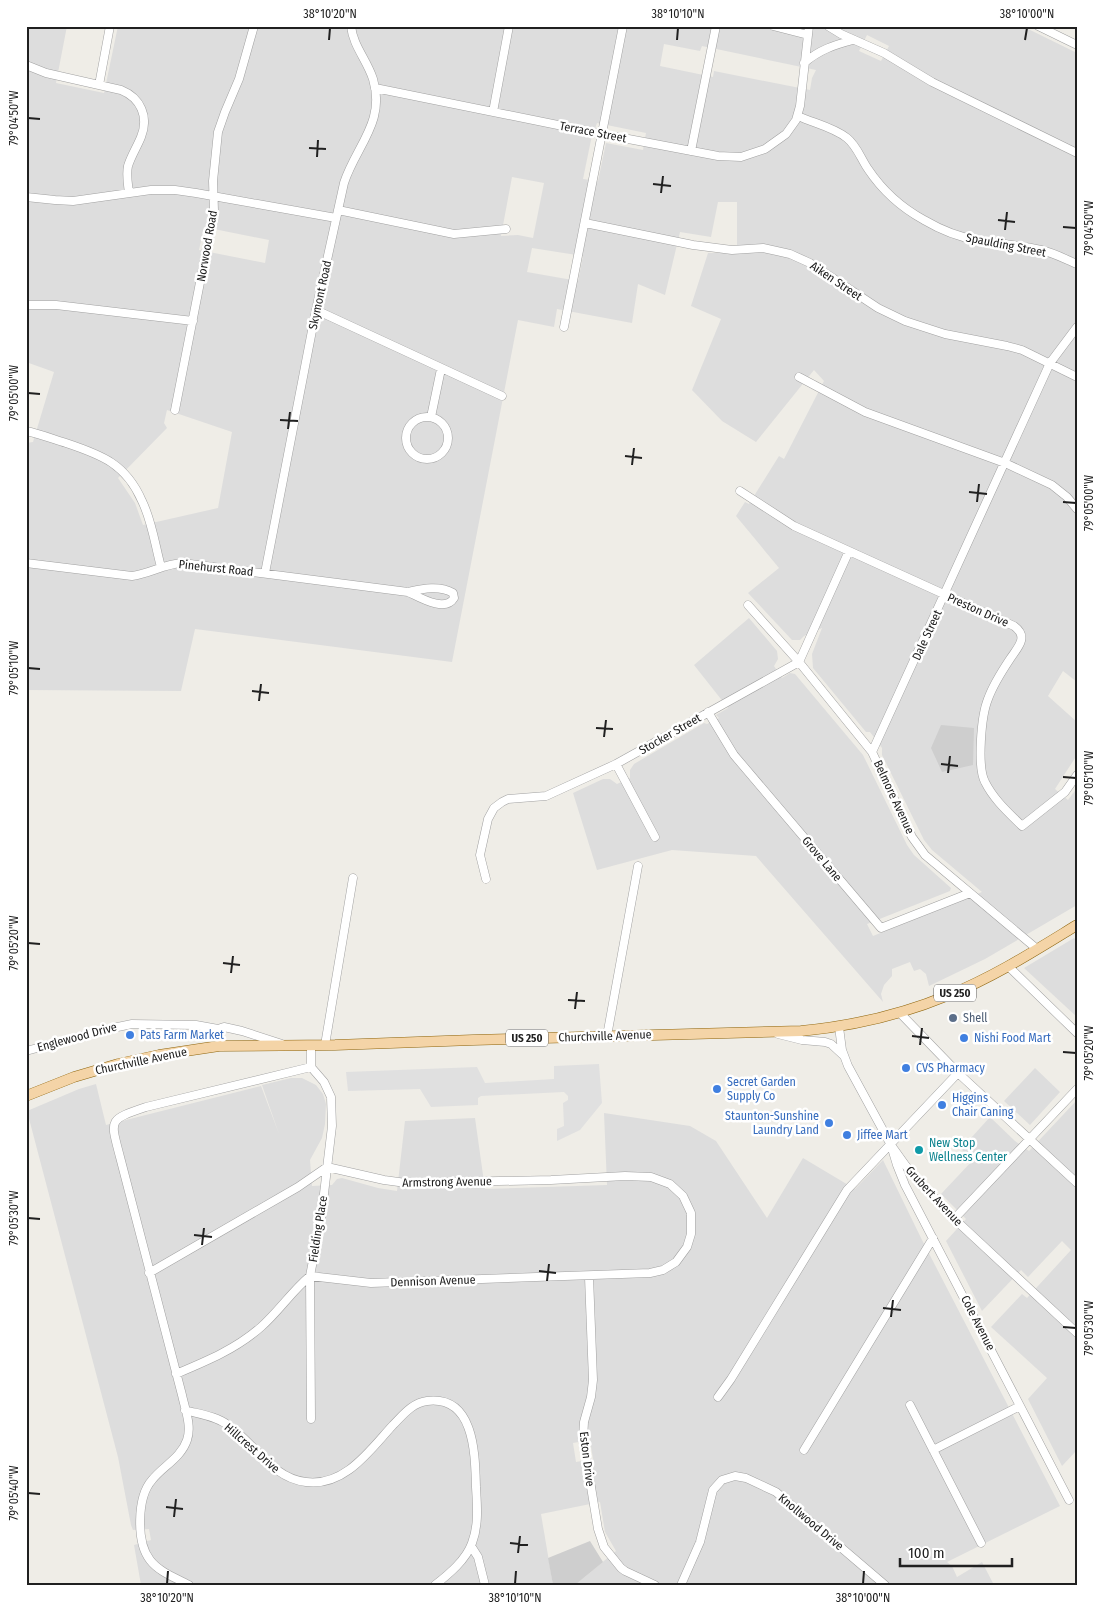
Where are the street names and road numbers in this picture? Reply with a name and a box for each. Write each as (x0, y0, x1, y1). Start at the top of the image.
street label: Terrace Street (558, 119, 628, 145)
street label: Norwood Road (194, 209, 220, 283)
street label: Spaulding Street (965, 230, 1047, 260)
street label: Skymont Road (306, 259, 334, 331)
street label: Aiken Street (807, 259, 865, 303)
street label: Pinehurst Road (178, 557, 254, 579)
street label: Preston Drive (945, 590, 1011, 630)
street label: Dale Street (909, 608, 945, 662)
street label: Stocker Street (637, 711, 703, 757)
street label: Belmore Avenue (871, 758, 917, 836)
street label: Grove Lane (799, 834, 845, 884)
road number: US 250 (934, 984, 976, 1001)
street label: Englewood Drive (36, 1020, 118, 1054)
street label: Churchville Avenue (558, 1027, 652, 1045)
road number: US 250 (506, 1030, 548, 1046)
street label: Churchville Avenue (94, 1044, 188, 1078)
street label: Grubert Avenue (903, 1163, 965, 1229)
street label: Armstrong Avenue (402, 1174, 492, 1190)
street label: Fielding Place (306, 1195, 330, 1263)
street label: Dennison Avenue (390, 1273, 476, 1289)
street label: Cole Avenue (958, 1293, 998, 1353)
street label: Hillcrest Drive (221, 1420, 283, 1476)
street label: Eston Drive (577, 1431, 597, 1487)
street label: Knollwood Drive (776, 1491, 846, 1553)

